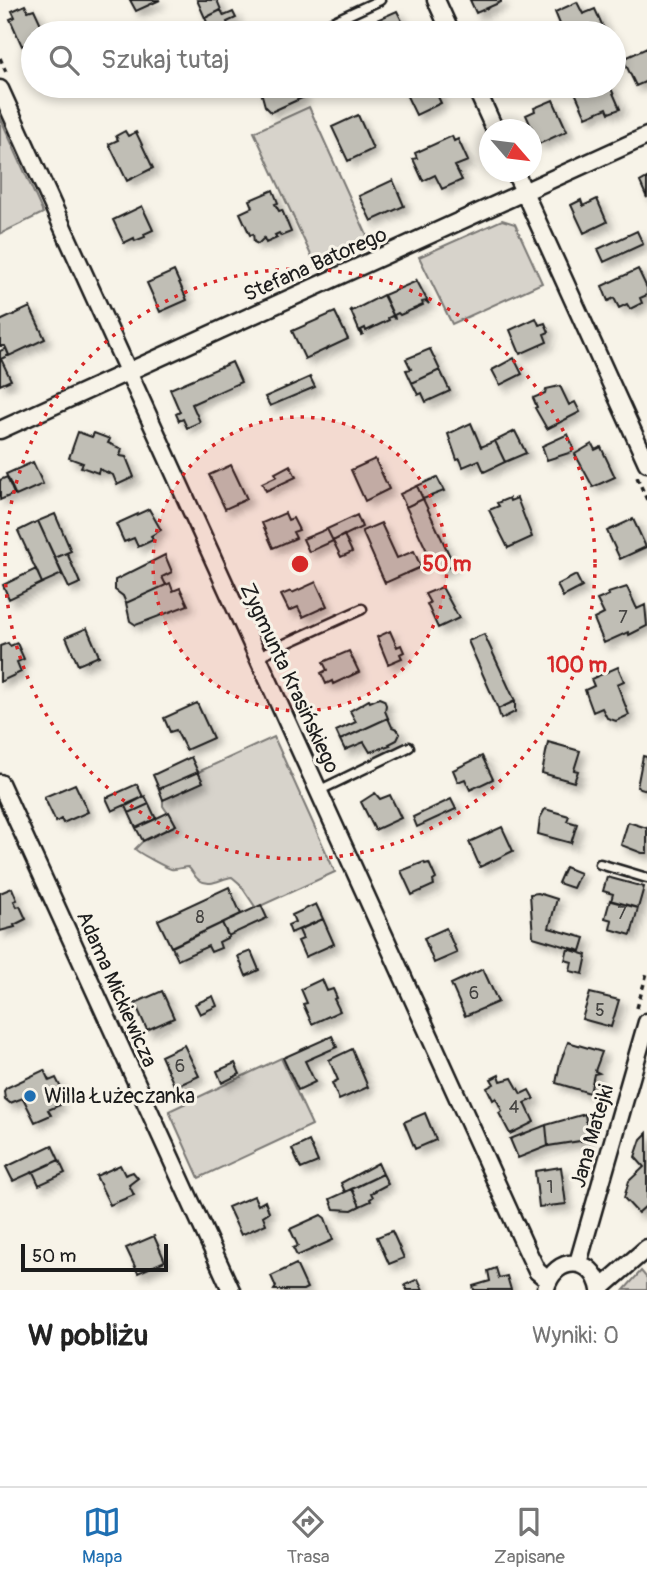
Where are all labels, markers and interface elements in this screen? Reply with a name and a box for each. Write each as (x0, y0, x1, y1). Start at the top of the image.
search box (21, 21, 626, 98)
icon: search (45, 41, 83, 79)
text: Szukaj tutaj (101, 44, 229, 76)
north arrow (479, 119, 542, 182)
street label: Stefana Batorego (239, 221, 391, 308)
text: 50 m (423, 551, 472, 578)
centre of rings (288, 552, 312, 576)
street label: Zygmunta Krasińskiego (234, 579, 345, 778)
house number: 7 (618, 606, 628, 629)
text: 100 m (547, 652, 607, 679)
house number: 7 (617, 902, 627, 925)
house number: 8 (195, 906, 205, 929)
street label: Adama Mickiewicza (70, 907, 163, 1072)
house number: 6 (469, 982, 479, 1005)
house number: 5 (595, 999, 605, 1022)
house number: 6 (175, 1055, 185, 1078)
street label: Jana Matejki (565, 1081, 620, 1191)
place label: Willa Łużeczanka (44, 1083, 195, 1110)
marker: Willa Łużeczanka (22, 1088, 38, 1104)
house number: 4 (509, 1096, 520, 1119)
house number: 1 (546, 1176, 554, 1199)
scale bar (21, 1241, 168, 1273)
text: 50 m (32, 1244, 76, 1268)
text: W pobliżu (28, 1317, 148, 1354)
text: Wyniki: 0 (532, 1321, 619, 1350)
tab: Mapa (82, 1503, 122, 1569)
tab: Trasa (287, 1503, 330, 1569)
tab: Zapisane (494, 1503, 565, 1569)

